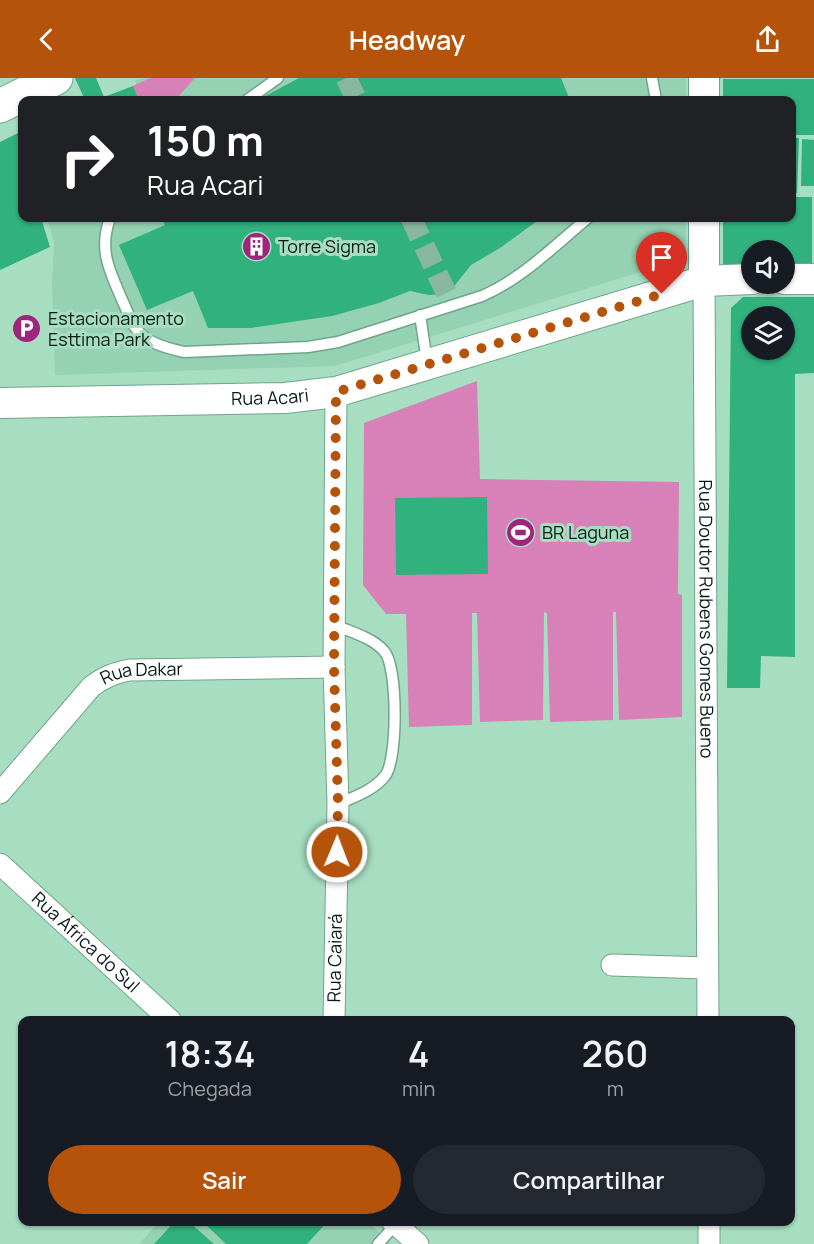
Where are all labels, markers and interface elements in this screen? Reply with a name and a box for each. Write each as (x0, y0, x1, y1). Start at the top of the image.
text: Headway (349, 21, 465, 58)
icon: back (30, 23, 63, 56)
icon: share (751, 23, 784, 56)
text: 150 m (147, 111, 264, 169)
icon: right (48, 120, 126, 198)
text: Rua Acari (147, 166, 263, 203)
building icon: Torre Sigma (241, 231, 273, 263)
pin (636, 232, 687, 294)
place label: Torre Sigma (278, 234, 376, 258)
map controls (741, 240, 795, 360)
button: sound (741, 240, 795, 294)
icon: arrive (645, 241, 678, 274)
place label: Estacionamento Esttima Park (48, 306, 184, 351)
button: layers (741, 306, 795, 360)
parking icon: Estacionamento Esttima Park (11, 313, 43, 345)
street label: Rua Acari (231, 382, 310, 410)
street label: Rua Doutor Rubens Gomes Bueno (694, 479, 720, 759)
sports icon: BR Laguna (505, 517, 537, 549)
place label: BR Laguna (542, 520, 629, 544)
street label: Rua Dakar (96, 656, 184, 690)
position arrow (305, 820, 369, 884)
street label: Rua África do Sul (27, 886, 145, 997)
street label: Rua Caiará (321, 913, 347, 1003)
text: 18:34 (164, 1029, 255, 1078)
text: 4 (408, 1029, 429, 1078)
text: 260 (582, 1029, 648, 1078)
text: Chegada (168, 1075, 252, 1102)
text: min (402, 1075, 435, 1102)
text: m (607, 1075, 624, 1102)
button: Sair (48, 1145, 401, 1214)
button: Compartilhar (413, 1145, 765, 1214)

